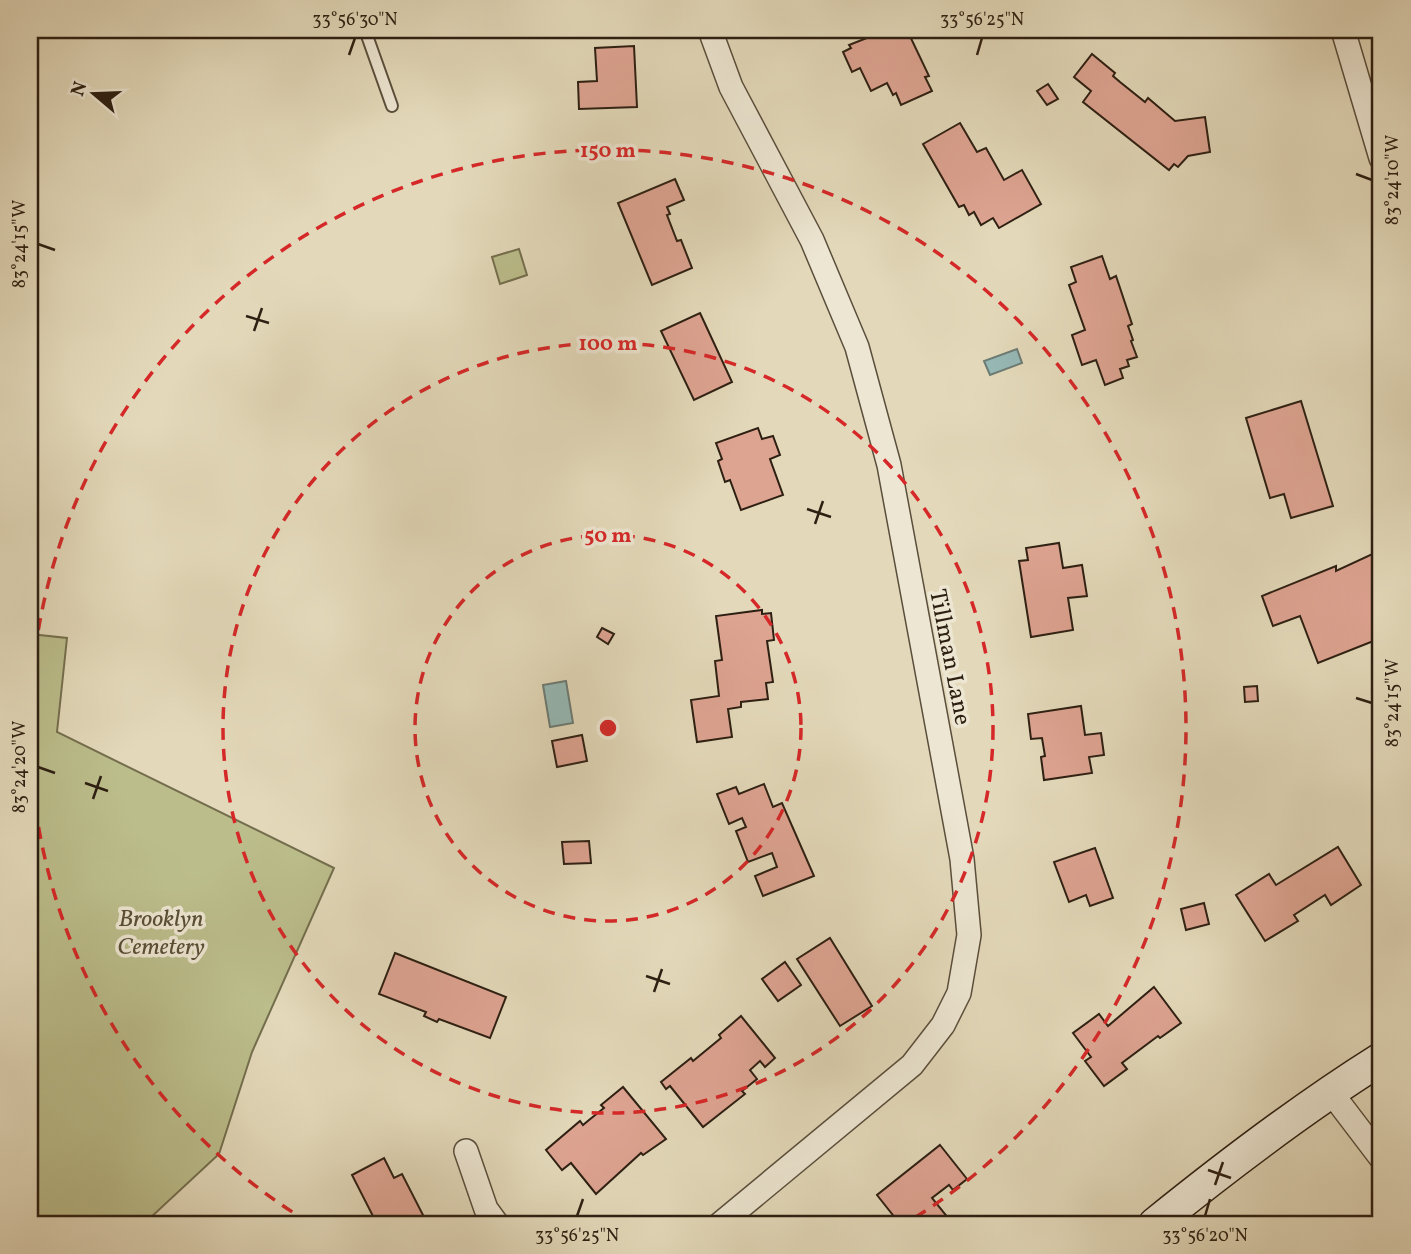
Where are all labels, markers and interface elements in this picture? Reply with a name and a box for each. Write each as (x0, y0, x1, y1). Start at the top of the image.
text: 33°56'30"N (312, 8, 398, 33)
text: 33°56'25"N (940, 8, 1024, 33)
north arrow (60, 60, 130, 130)
text: N (65, 78, 94, 100)
text: 83°24'10"W (1381, 135, 1406, 225)
text: 150 m (580, 137, 636, 166)
text: 83°24'15"W (8, 200, 33, 288)
text: 100 m (578, 330, 638, 359)
text: 50 m (584, 522, 632, 551)
street label: Tillman Lane (919, 586, 979, 728)
text: 83°24'15"W (1381, 659, 1406, 747)
centre of rings (596, 716, 620, 740)
text: 83°24'20"W (8, 721, 33, 813)
park label: Brooklyn Cemetery (117, 903, 205, 965)
text: 33°56'25"N (535, 1224, 619, 1249)
text: 33°56'20"N (1162, 1224, 1248, 1249)

